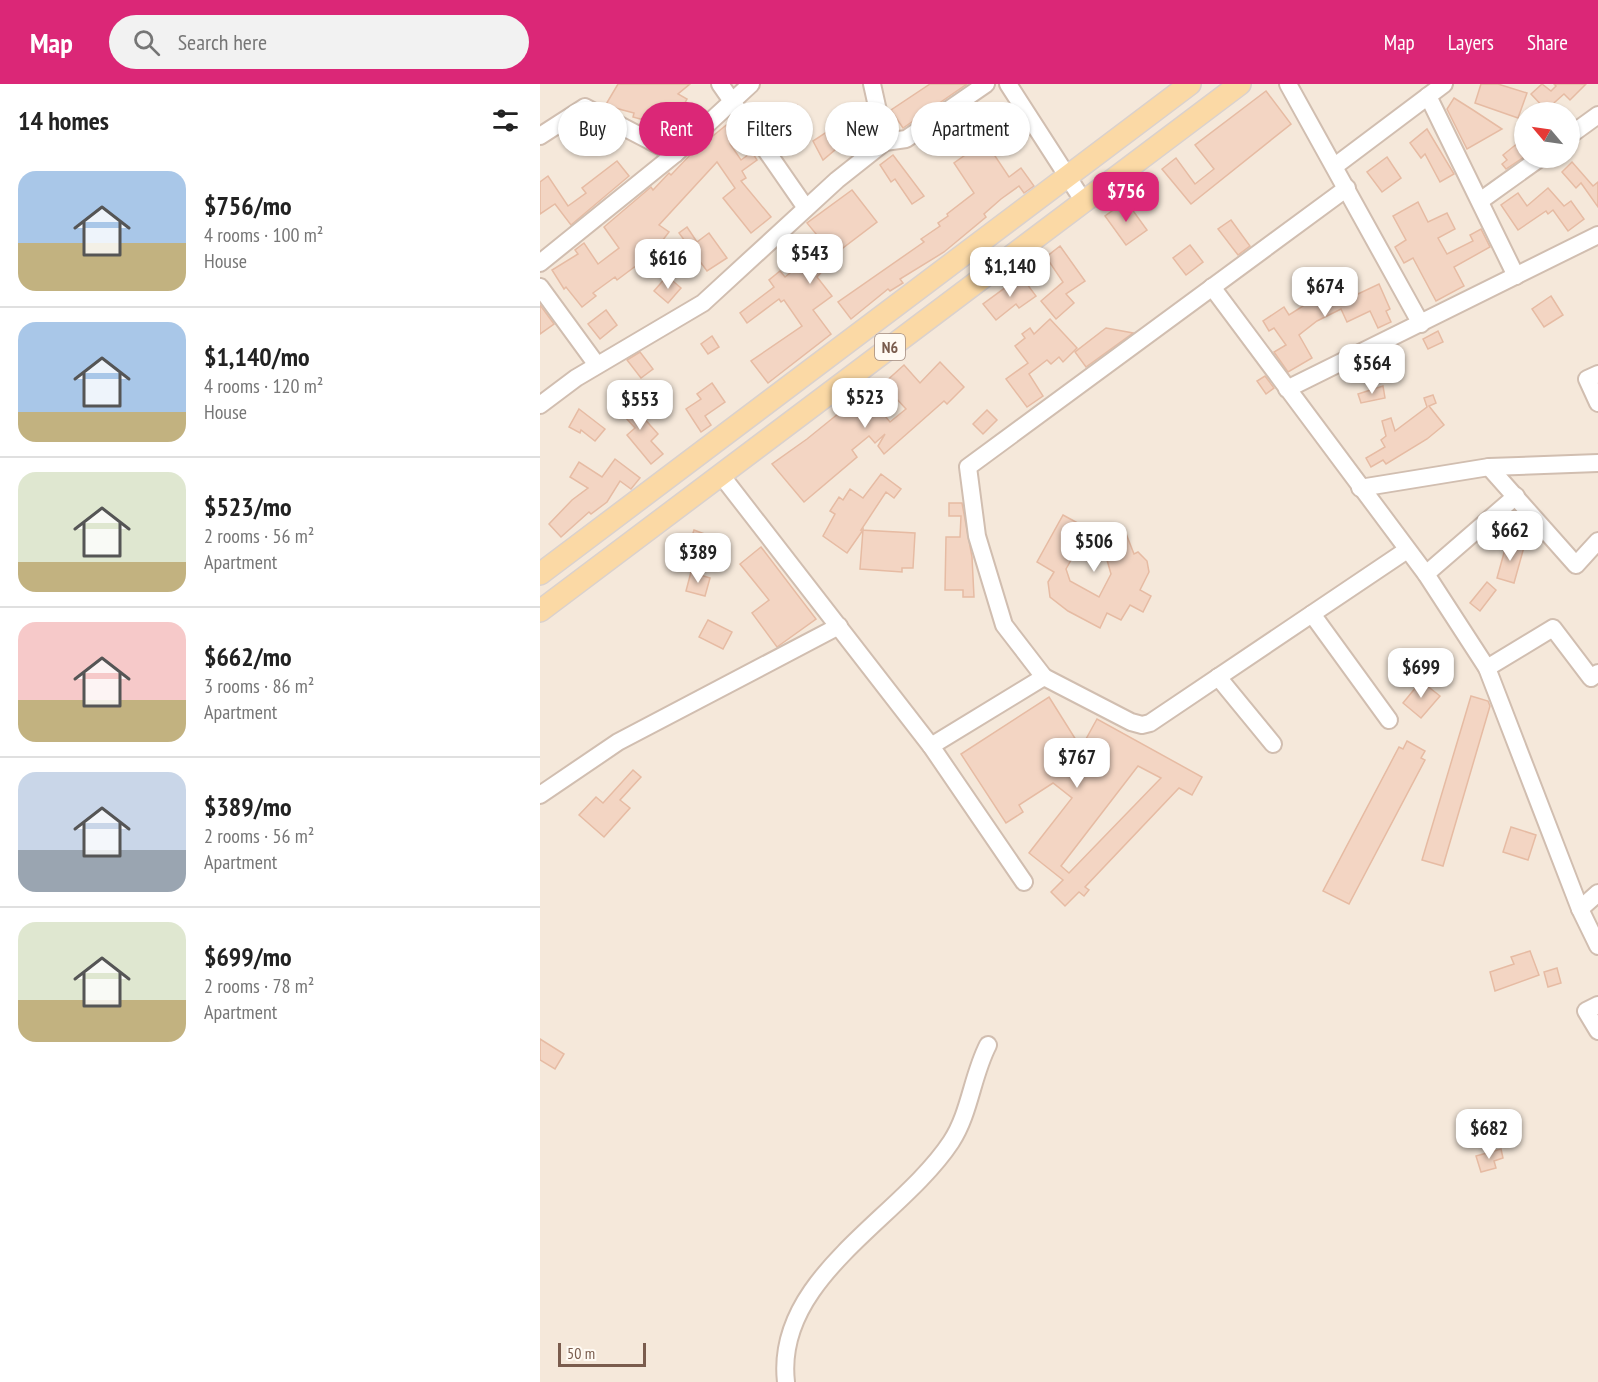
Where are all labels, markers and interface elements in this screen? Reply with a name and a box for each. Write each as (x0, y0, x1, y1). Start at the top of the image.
search box (109, 15, 529, 69)
text: Map (30, 24, 73, 61)
icon: search (130, 26, 163, 59)
text: Search here (178, 28, 267, 56)
text: Map (1384, 29, 1415, 56)
text: Layers (1448, 29, 1494, 56)
text: Share (1527, 29, 1568, 56)
chip: Buy (558, 102, 627, 156)
chip: Rent (639, 102, 714, 156)
chip: Filters (726, 102, 813, 156)
chip: New (825, 102, 899, 156)
chip: Apartment (911, 102, 1030, 156)
north arrow (1514, 102, 1580, 168)
map controls (1514, 102, 1580, 168)
text: 14 homes (18, 104, 109, 137)
icon: filters (489, 104, 522, 137)
pin: $756 (1090, 172, 1162, 223)
text: $756 (1107, 178, 1145, 204)
text: $756/mo (204, 189, 292, 222)
icon: home (66, 195, 138, 267)
text: 4 rooms · 100 m² (204, 222, 323, 248)
pin: $543 (774, 234, 846, 285)
pin: $616 (632, 239, 704, 290)
text: $543 (791, 240, 829, 266)
text: $616 (649, 245, 687, 271)
pin: $1,140 (961, 247, 1059, 298)
text: House (204, 248, 247, 274)
text: $1,140 (984, 253, 1036, 279)
pin: $674 (1289, 267, 1361, 318)
text: $674 (1306, 273, 1344, 299)
road number: N6 (875, 334, 905, 360)
text: $1,140/mo (204, 340, 310, 373)
pin: $564 (1336, 344, 1408, 395)
icon: home (66, 346, 138, 418)
text: $564 (1353, 350, 1391, 376)
text: 4 rooms · 120 m² (204, 373, 323, 399)
pin: $523 (829, 378, 901, 429)
pin: $553 (604, 380, 676, 431)
text: $523 (846, 384, 884, 410)
text: $553 (621, 386, 659, 412)
text: House (204, 399, 247, 425)
text: $523/mo (204, 490, 292, 523)
icon: home (66, 496, 138, 568)
pin: $662 (1474, 511, 1546, 562)
text: $662 (1491, 517, 1529, 543)
pin: $506 (1058, 522, 1130, 573)
text: 2 rooms · 56 m² (204, 523, 314, 549)
text: $506 (1075, 528, 1113, 554)
pin: $389 (662, 533, 734, 584)
text: $389 (679, 539, 717, 565)
text: Apartment (204, 549, 277, 575)
text: $662/mo (204, 640, 292, 673)
icon: home (66, 646, 138, 718)
pin: $699 (1385, 648, 1457, 699)
text: $699 (1402, 654, 1440, 680)
text: 3 rooms · 86 m² (204, 673, 314, 699)
text: Apartment (204, 699, 277, 725)
pin: $767 (1041, 738, 1113, 789)
text: $767 (1058, 744, 1096, 770)
text: $389/mo (204, 790, 292, 823)
icon: home (66, 796, 138, 868)
text: 2 rooms · 56 m² (204, 823, 314, 849)
text: Apartment (204, 849, 277, 875)
text: $699/mo (204, 940, 292, 973)
icon: home (66, 946, 138, 1018)
text: 2 rooms · 78 m² (204, 973, 314, 999)
text: Apartment (204, 999, 277, 1025)
pin: $682 (1453, 1109, 1525, 1160)
text: $682 (1470, 1115, 1508, 1141)
scale bar (558, 1340, 646, 1368)
text: 50 m (567, 1343, 595, 1363)

